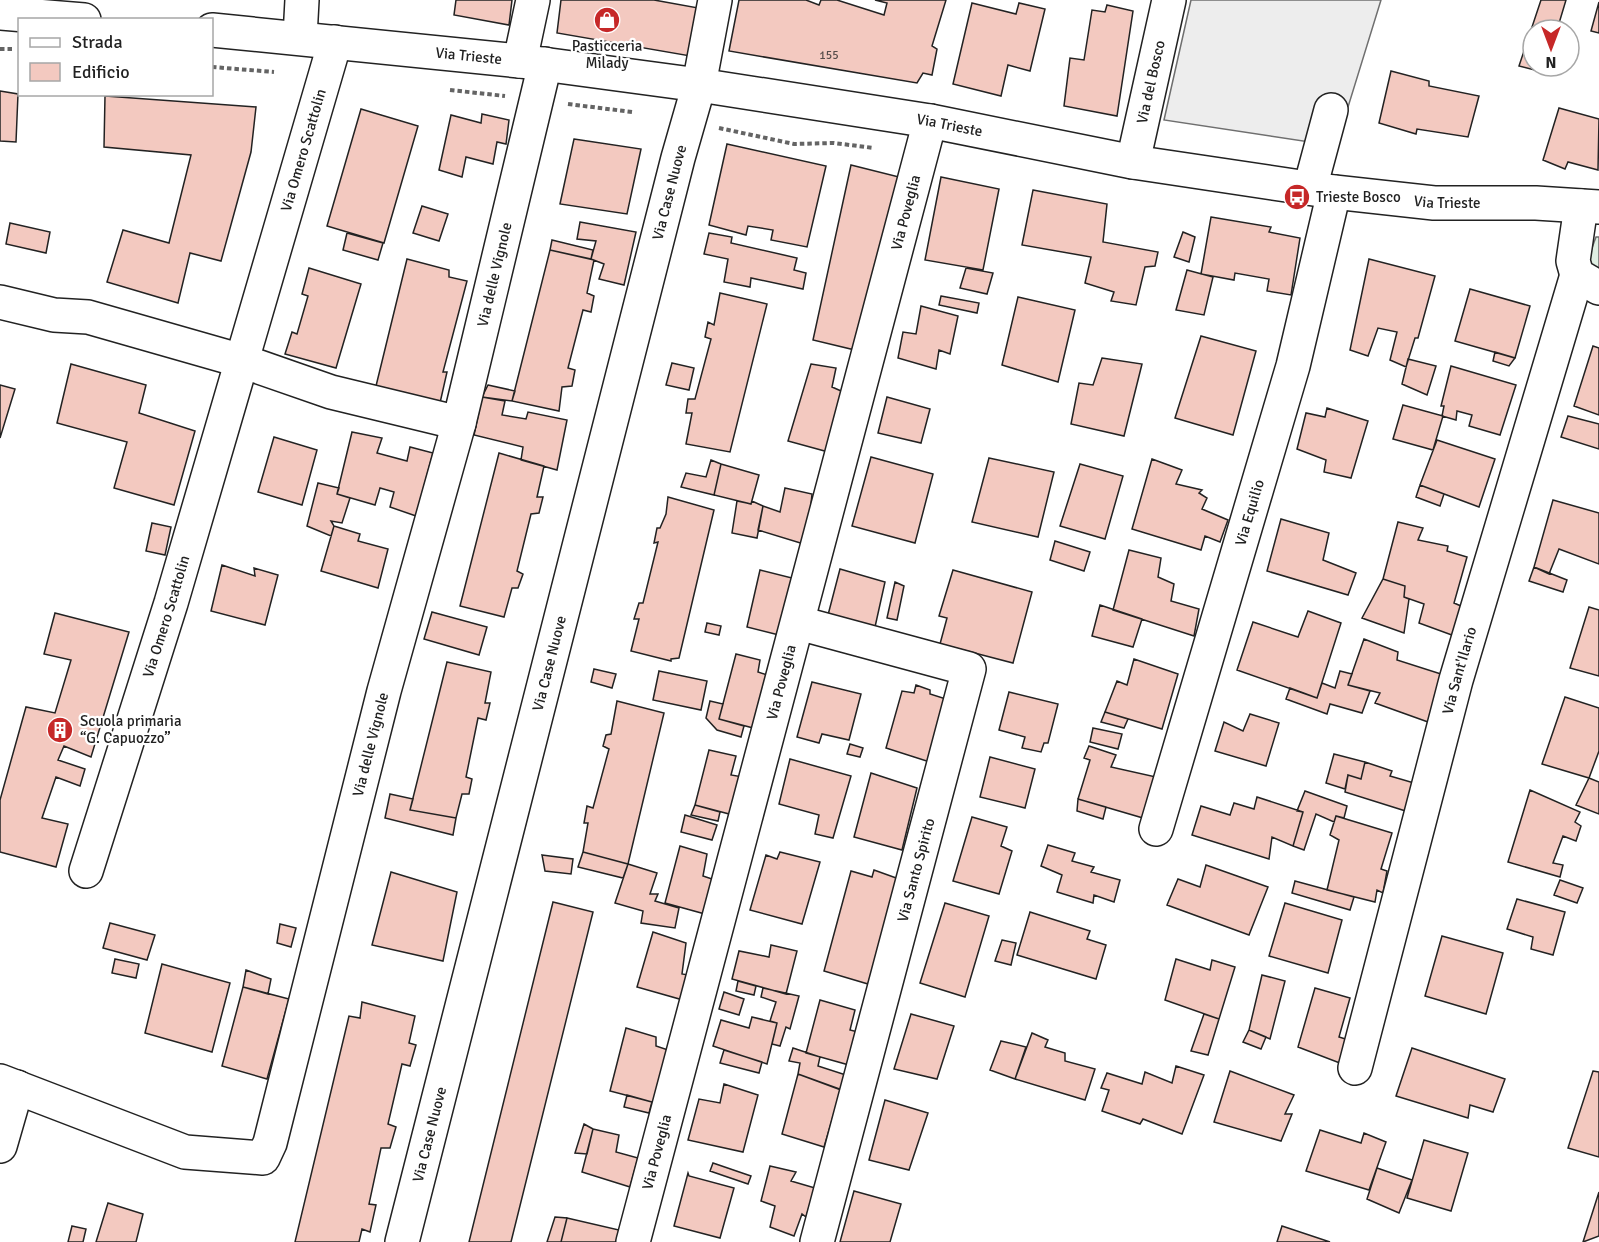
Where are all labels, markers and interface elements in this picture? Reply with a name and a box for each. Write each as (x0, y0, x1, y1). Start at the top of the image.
shop icon: Pasticceria Milady (592, 5, 622, 35)
legend (18, 18, 213, 96)
north arrow (1521, 18, 1581, 78)
text: Strada (72, 31, 123, 53)
place label: Pasticceria Milady (572, 37, 642, 72)
street label: Via del Bosco (1133, 38, 1169, 125)
street label: Via Trieste (435, 44, 503, 68)
house number: 155 (819, 48, 839, 63)
text: N (1545, 52, 1557, 72)
text: Edificio (72, 61, 130, 83)
street label: Via Omero Scattolin (277, 87, 330, 214)
street label: Via Trieste (915, 110, 984, 140)
street label: Via Case Nuove (648, 143, 690, 242)
street label: Via Poveglia (887, 173, 924, 252)
bus stop icon: Trieste Bosco (1282, 182, 1312, 212)
place label: Trieste Bosco (1316, 188, 1401, 206)
street label: Via Trieste (1413, 192, 1481, 212)
street label: Via delle Vignole (473, 221, 516, 329)
street label: Via Equilio (1231, 477, 1268, 548)
street label: Via Omero Scattolin (139, 553, 193, 680)
street label: Via Case Nuove (529, 614, 570, 713)
street label: Via Sant'Ilario (1438, 624, 1480, 716)
street label: Via Poveglia (763, 643, 800, 722)
street label: Via delle Vignole (349, 690, 392, 798)
place label: Scuola primaria “G. Capuozzo” (80, 712, 182, 747)
building icon: Scuola primaria “G. Capuozzo” (45, 715, 75, 745)
street label: Via Santo Spirito (893, 816, 939, 924)
street label: Via Case Nuove (409, 1085, 450, 1184)
street label: Via Poveglia (638, 1112, 675, 1192)

